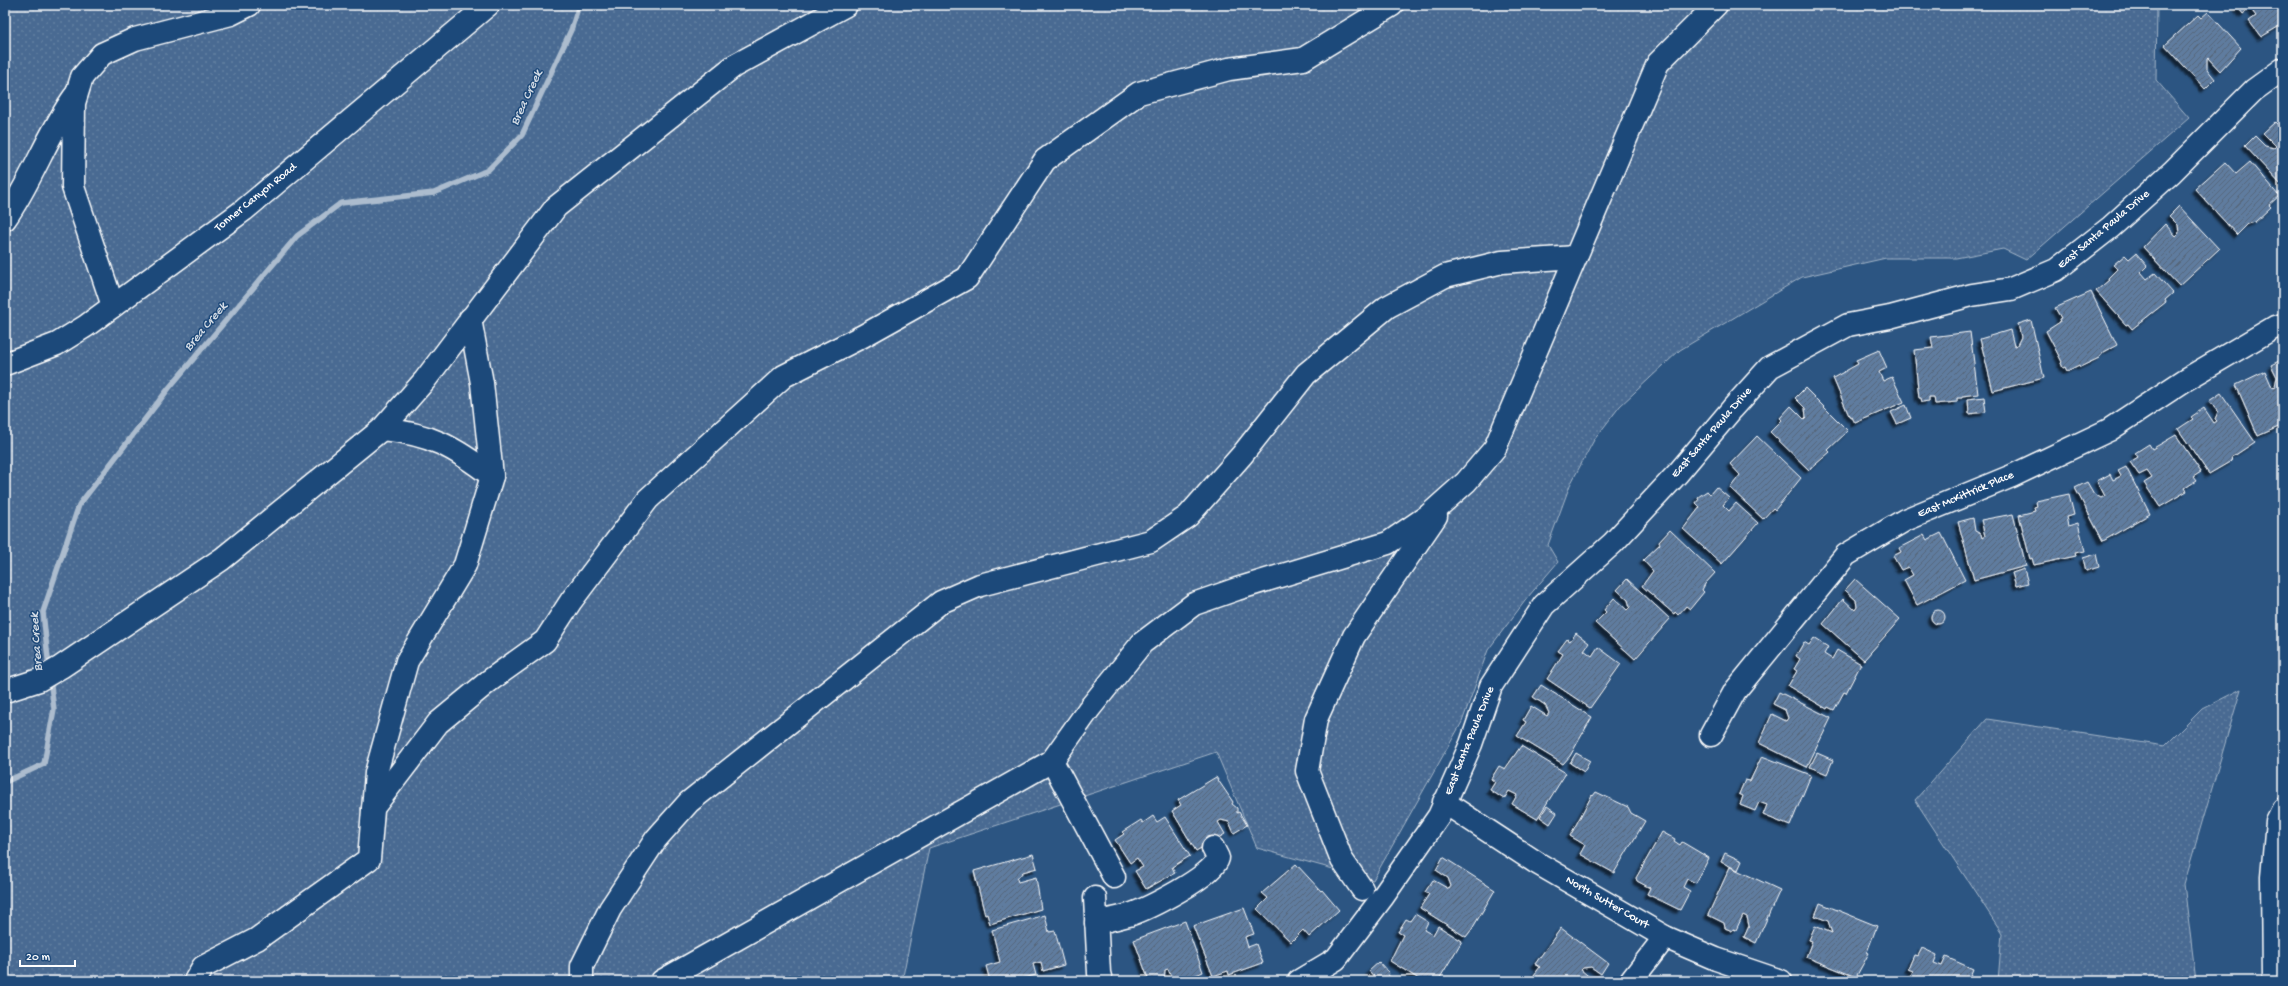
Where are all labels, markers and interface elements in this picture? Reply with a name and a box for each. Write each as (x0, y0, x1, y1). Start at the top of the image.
water label: Brea Creek (508, 67, 547, 128)
street label: Tonner Canyon Road (211, 160, 301, 236)
street label: East Santa Paula Drive (2055, 187, 2153, 273)
water label: Brea Creek (181, 299, 232, 354)
street label: East Santa Paula Drive (1669, 384, 1756, 481)
street label: East McKittrick Place (1916, 468, 2017, 522)
water label: Brea Creek (27, 611, 47, 672)
street label: East Santa Paula Drive (1442, 684, 1498, 797)
street label: North Sutter Court (1563, 873, 1652, 933)
scale bar (20, 942, 75, 968)
text: 20 m (26, 951, 51, 965)

